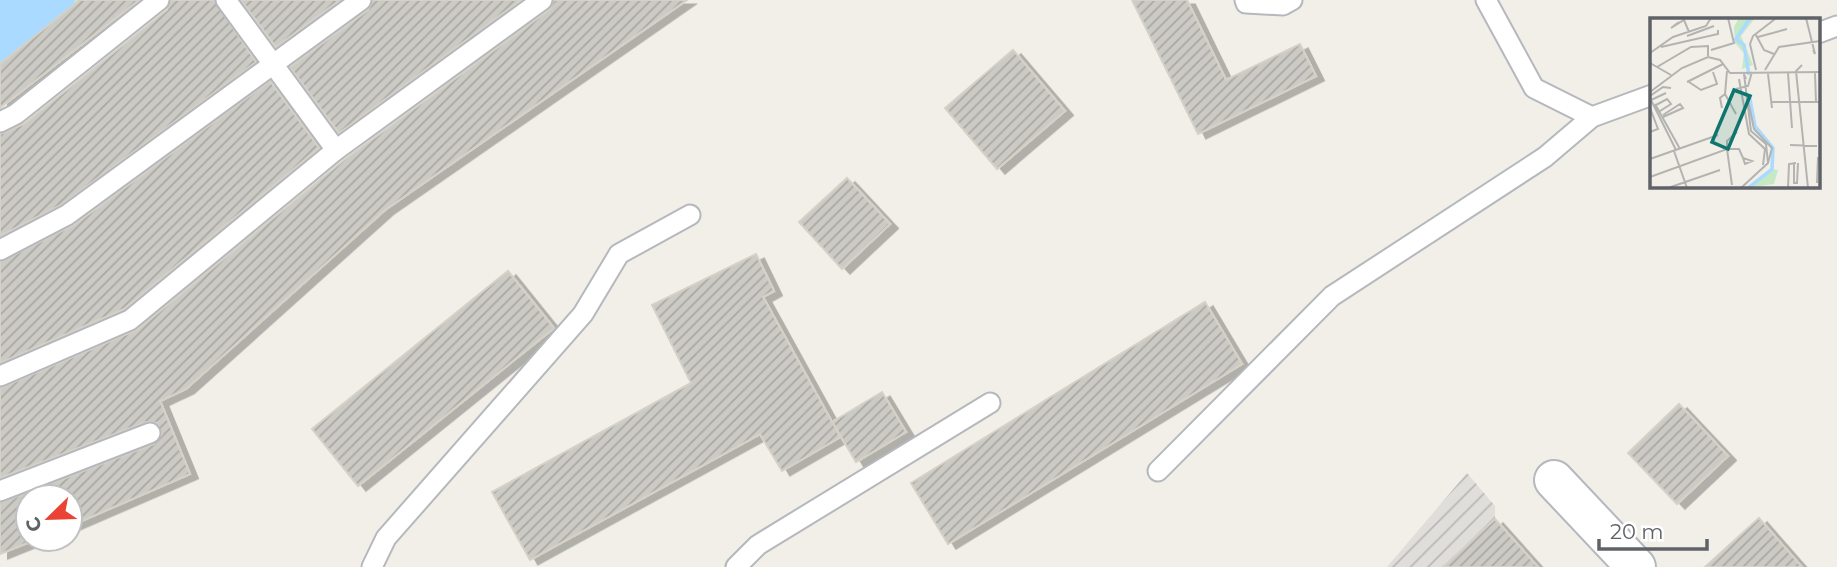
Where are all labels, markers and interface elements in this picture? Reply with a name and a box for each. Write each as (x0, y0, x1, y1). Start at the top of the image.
inset map (1650, 18, 1820, 187)
north arrow (14, 483, 84, 553)
scale bar (1599, 508, 1708, 552)
text: С (20, 513, 47, 535)
text: 20 m (1610, 519, 1664, 544)

